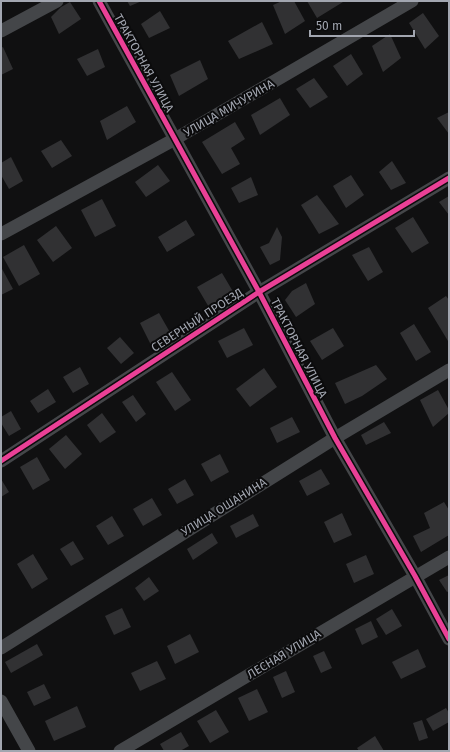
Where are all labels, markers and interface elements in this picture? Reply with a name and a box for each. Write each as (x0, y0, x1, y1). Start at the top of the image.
street label: ТРАКТОРНАЯ УЛИЦА (111, 11, 177, 115)
scale bar (310, 12, 414, 38)
text: 50 m (316, 19, 342, 33)
street label: УЛИЦА МИЧУРИНА (181, 76, 277, 140)
street label: СЕВЕРНЫЙ ПРОЕЗД (148, 284, 245, 355)
street label: ТРАКТОРНАЯ УЛИЦА (268, 296, 330, 400)
street label: УЛИЦА ОШАНИНА (179, 475, 269, 539)
street label: ЛЕСНАЯ УЛИЦА (245, 626, 324, 682)

